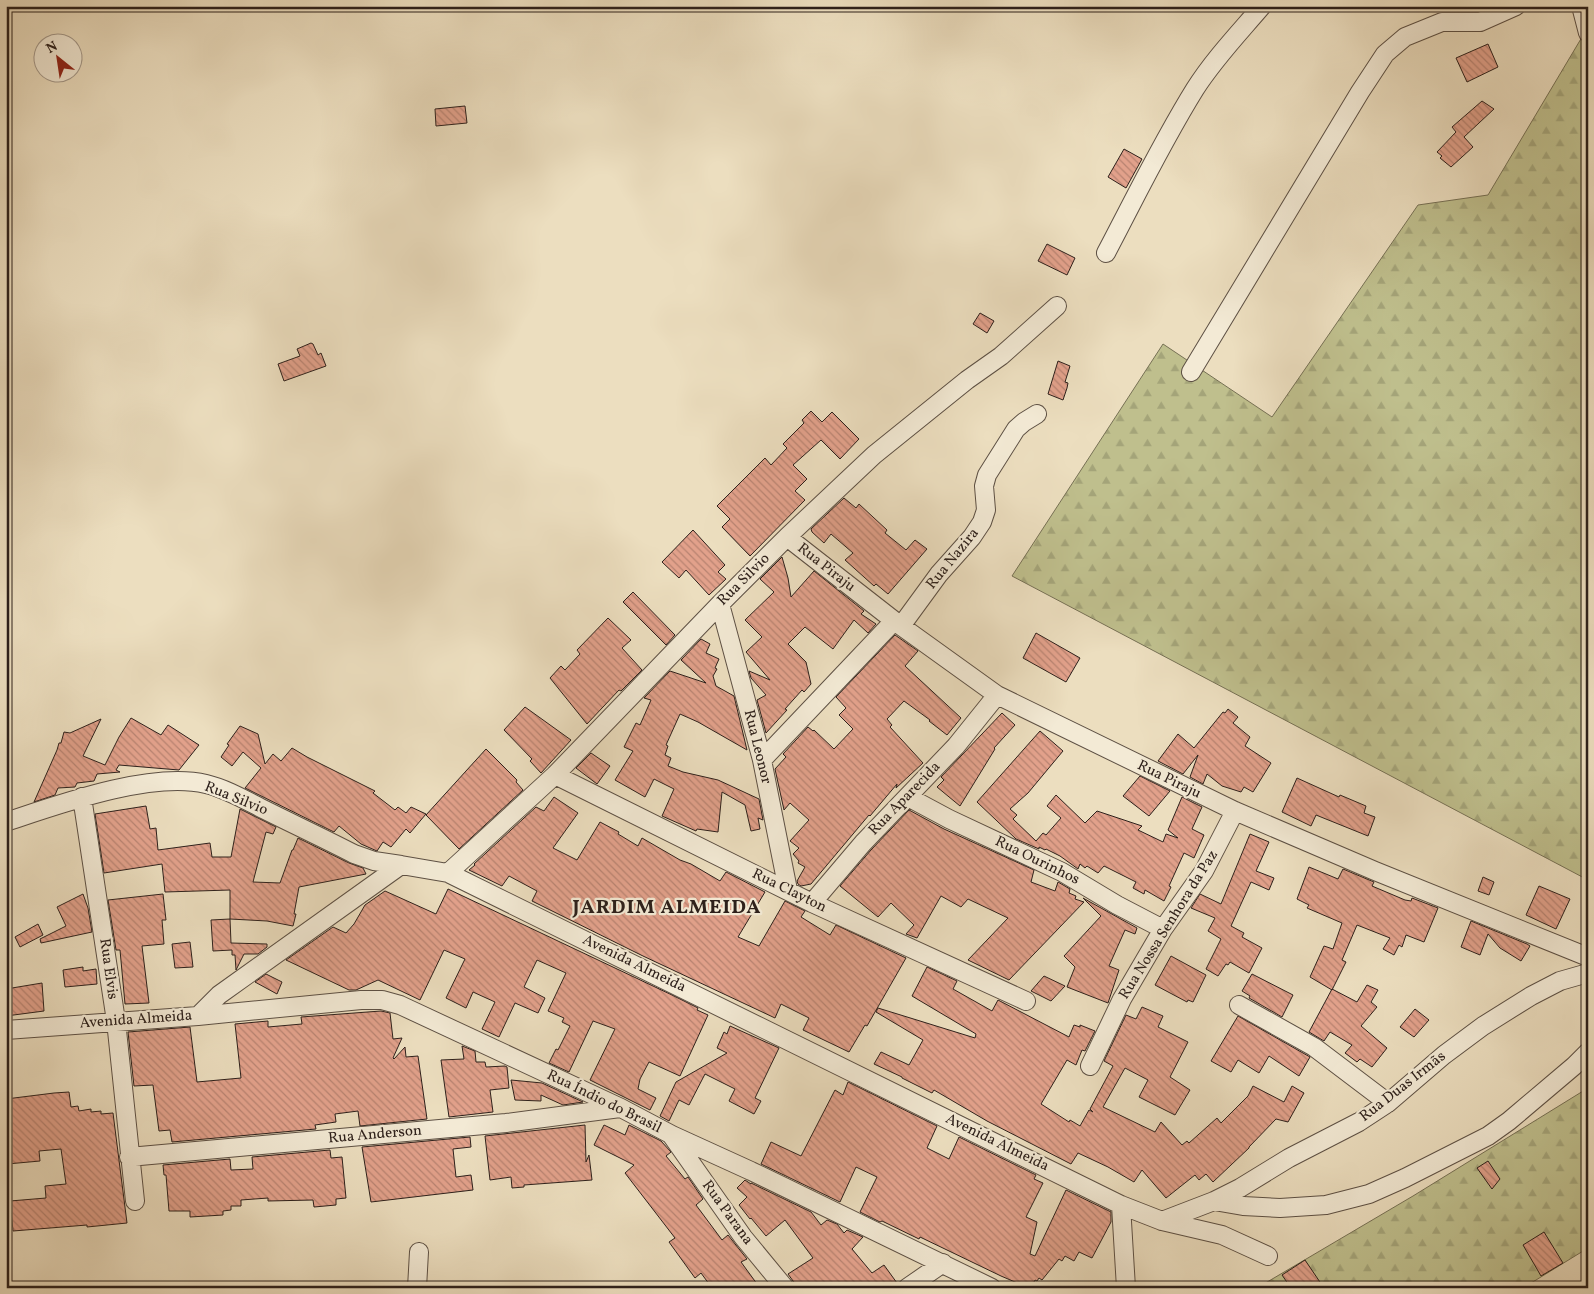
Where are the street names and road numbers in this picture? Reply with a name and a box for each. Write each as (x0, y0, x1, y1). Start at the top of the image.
street label: Rua Nazira (922, 524, 984, 594)
street label: Rua Piraju (792, 539, 860, 597)
street label: Rua Silvio (713, 549, 775, 611)
street label: Rua Leonor (738, 708, 776, 786)
street label: Rua Piraju (1133, 755, 1205, 805)
street label: Rua Aparecida (864, 757, 946, 841)
street label: Rua Silvio (201, 777, 271, 821)
street label: Rua Ourinhos (991, 831, 1083, 891)
street label: Rua Nossa Senhora da Paz (1114, 846, 1224, 1004)
street label: Rua Clayton (748, 864, 830, 918)
street label: Avenida Almeida (579, 930, 689, 998)
street label: Rua Elvis (93, 937, 123, 1001)
street label: Avenida Almeida (79, 1006, 193, 1034)
street label: Rua Duas Irmãs (1355, 1047, 1451, 1127)
street label: Rua Índio do Brasil (543, 1065, 665, 1139)
street label: Avenida Almeida (942, 1109, 1052, 1177)
street label: Rua Anderson (327, 1120, 423, 1150)
street label: Rua Parana (696, 1176, 758, 1250)

